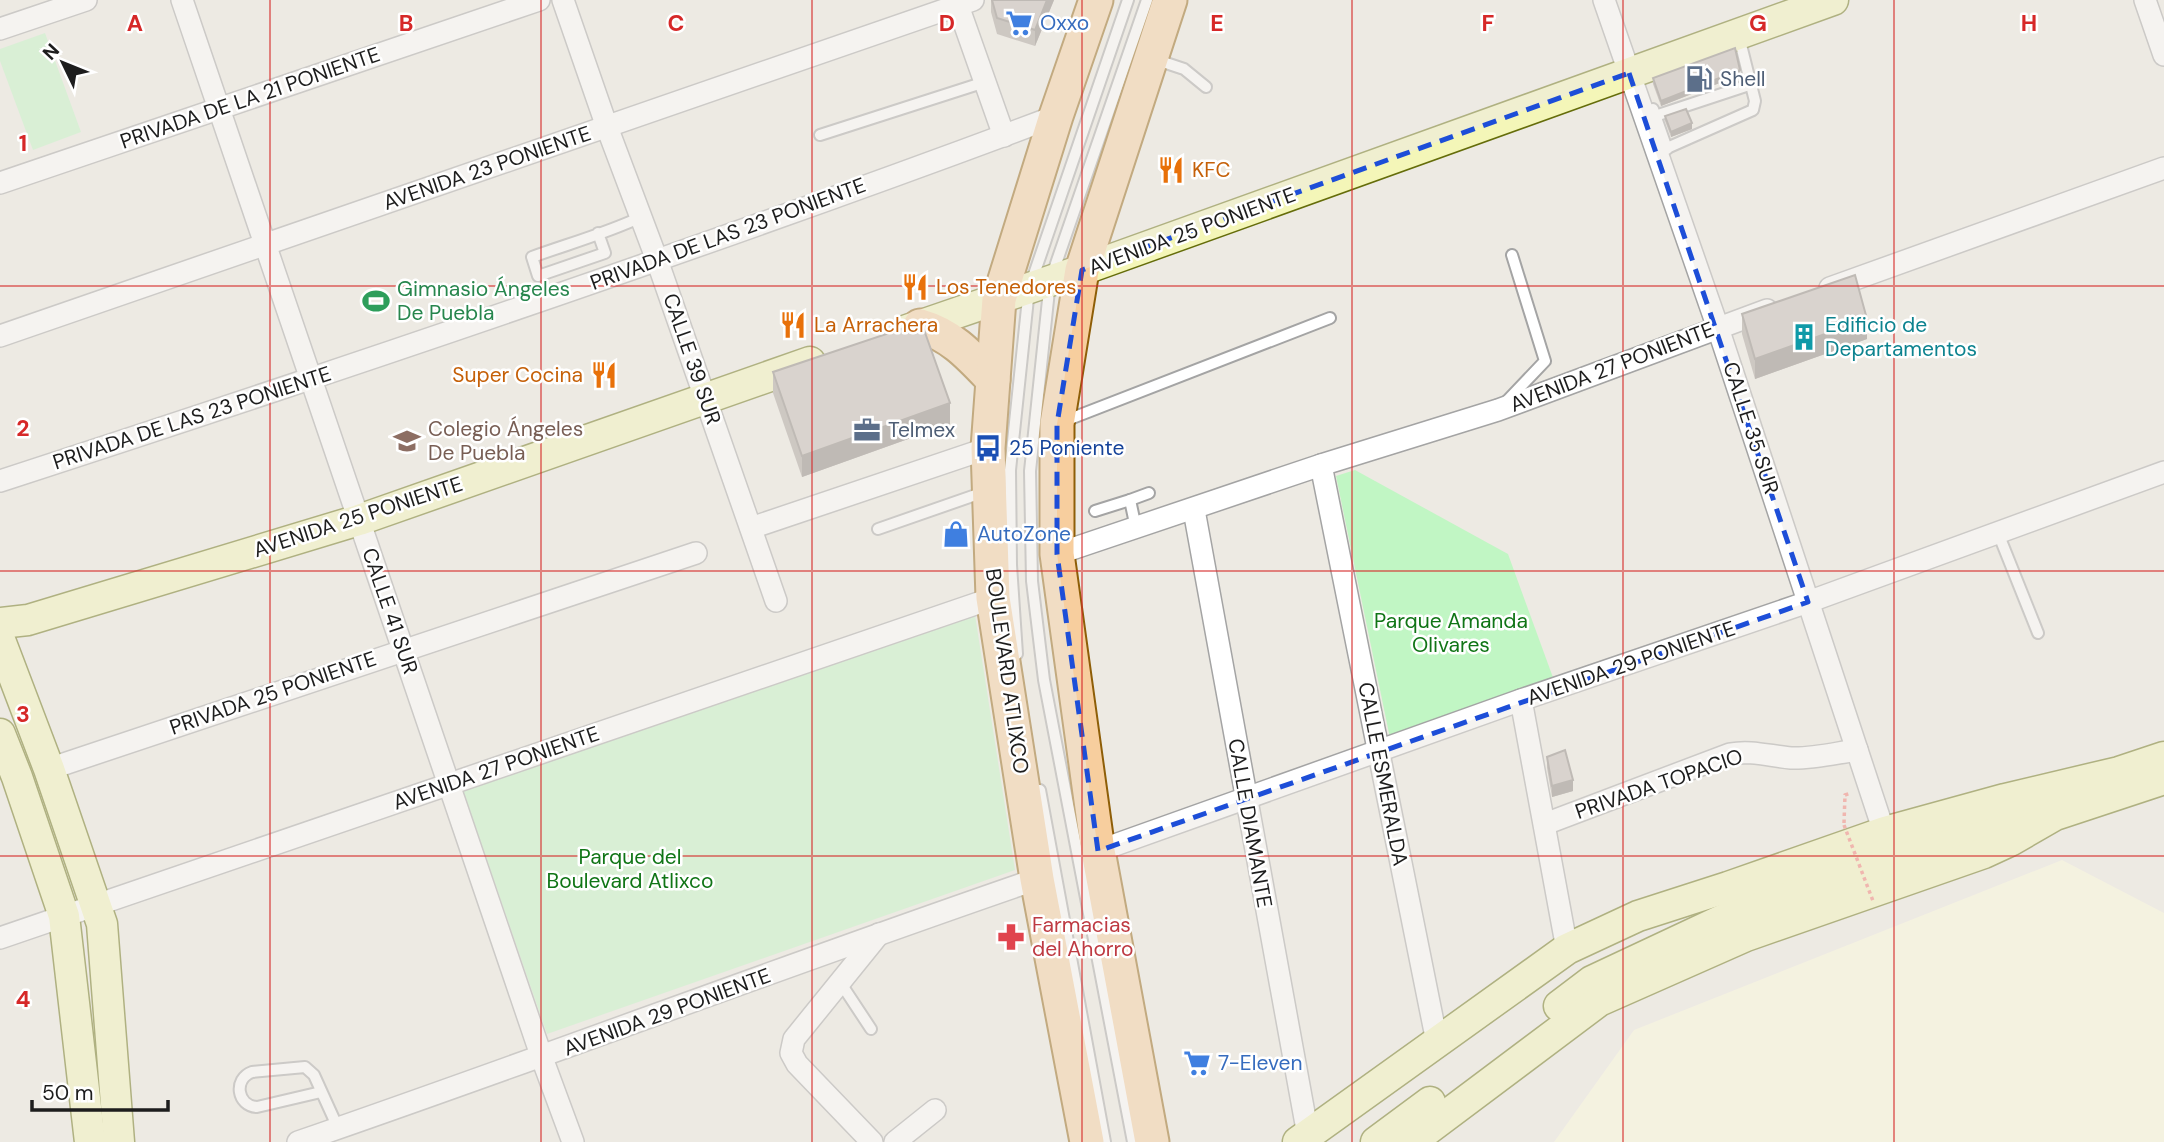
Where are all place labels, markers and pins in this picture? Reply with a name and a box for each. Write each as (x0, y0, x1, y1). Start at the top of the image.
supermarket icon: Oxxo (1004, 8, 1034, 38)
place label: Oxxo (1040, 9, 1089, 37)
fuel station icon: Shell (1684, 64, 1714, 94)
place label: Shell (1720, 65, 1766, 93)
restaurant icon: KFC (1156, 155, 1186, 185)
place label: KFC (1192, 156, 1231, 184)
restaurant icon: Los Tenedores (900, 272, 930, 302)
place label: Los Tenedores (936, 273, 1076, 301)
place label: Gimnasio Ángeles De Puebla (397, 275, 570, 327)
sports icon: Gimnasio Ángeles De Puebla (361, 286, 391, 316)
restaurant icon: La Arrachera (778, 310, 808, 340)
place label: La Arrachera (814, 311, 938, 339)
place label: Edificio de Departamentos (1825, 311, 1977, 363)
building icon: Edificio de Departamentos (1789, 322, 1819, 352)
restaurant icon: Super Cocina (589, 360, 619, 390)
place label: Super Cocina (452, 361, 583, 389)
place label: Colegio Ángeles De Puebla (428, 415, 583, 467)
office icon: Telmex (852, 415, 882, 445)
place label: Telmex (888, 416, 955, 444)
school or university icon: Colegio Ángeles De Puebla (392, 426, 422, 456)
bus stop icon: 25 Poniente (973, 433, 1003, 463)
place label: 25 Poniente (1009, 434, 1125, 462)
shop icon: AutoZone (941, 519, 971, 549)
place label: AutoZone (977, 520, 1071, 548)
place label: Farmacias del Ahorro (1032, 911, 1133, 963)
pharmacy icon: Farmacias del Ahorro (996, 922, 1026, 952)
supermarket icon: 7-Eleven (1182, 1048, 1212, 1078)
place label: 7-Eleven (1218, 1049, 1302, 1077)

